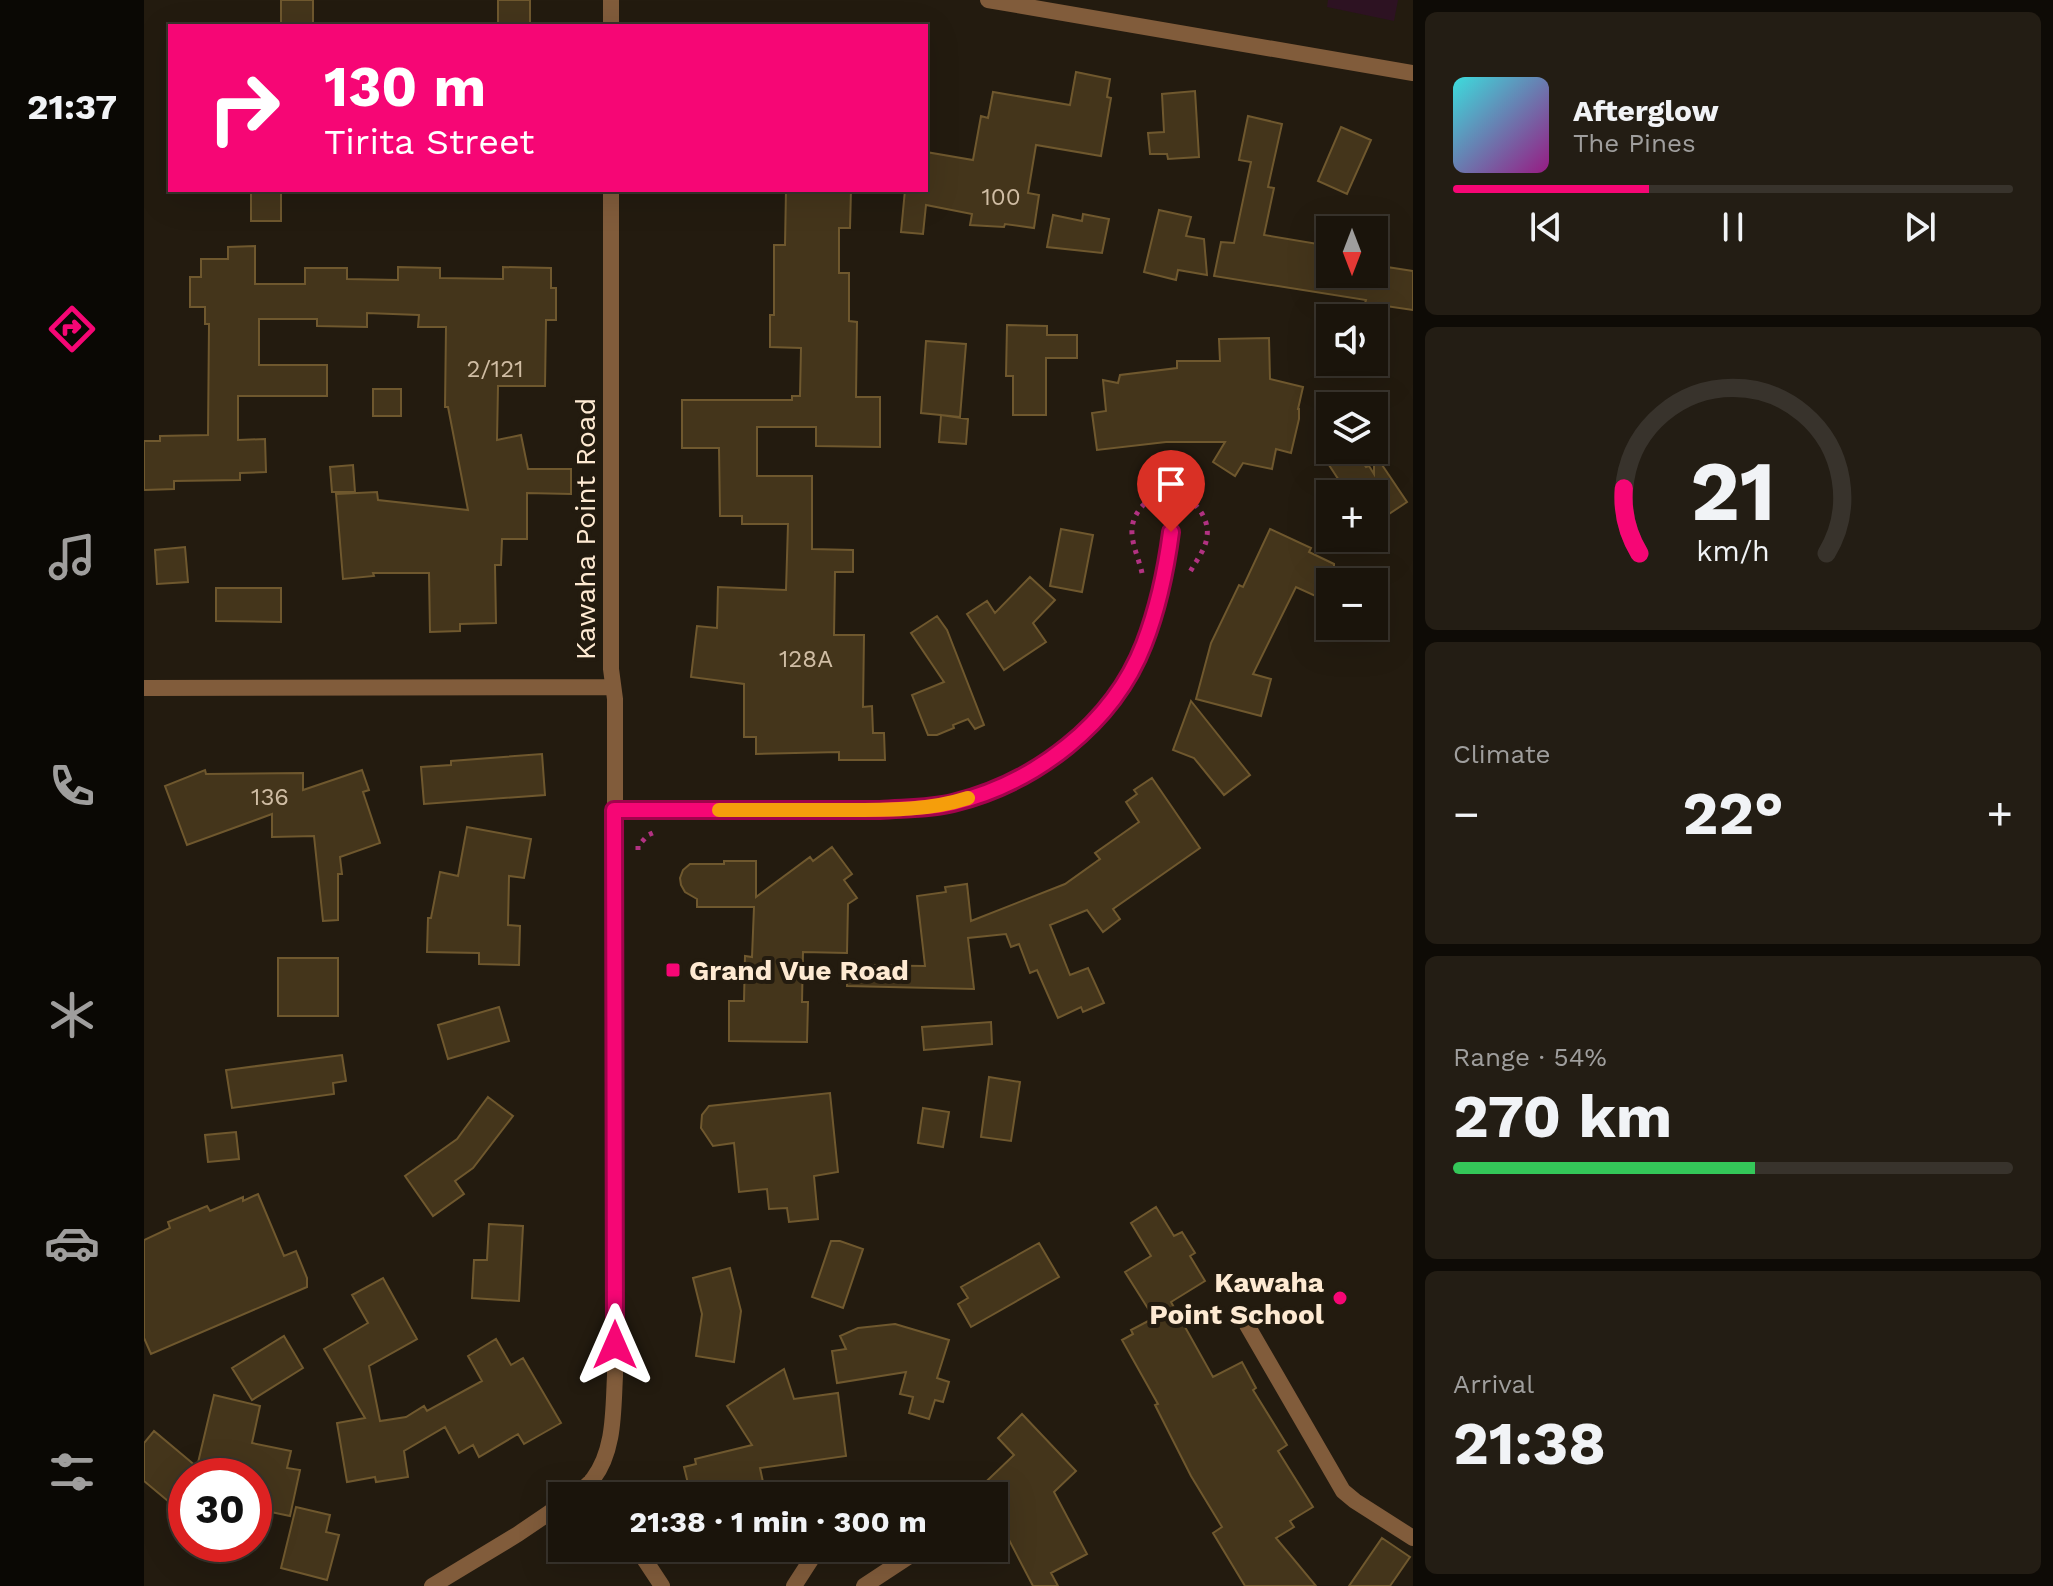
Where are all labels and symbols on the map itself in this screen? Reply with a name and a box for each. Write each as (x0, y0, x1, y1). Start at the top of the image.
house number: 100 (981, 183, 1021, 211)
north arrow (1316, 216, 1388, 288)
house number: 2/121 (466, 355, 524, 383)
street label: Kawaha Point Road (569, 398, 602, 660)
pin (1137, 450, 1205, 532)
house number: 128A (779, 645, 833, 673)
house number: 136 (251, 783, 289, 811)
place label: Grand Vue Road (689, 954, 909, 987)
marker: Grand Vue Road (664, 961, 682, 979)
place label: Kawaha Point School (1149, 1266, 1325, 1331)
marker: Kawaha Point School (1331, 1289, 1349, 1307)
position arrow (573, 1303, 657, 1387)
speed limit sign: 30 (168, 1458, 272, 1562)

